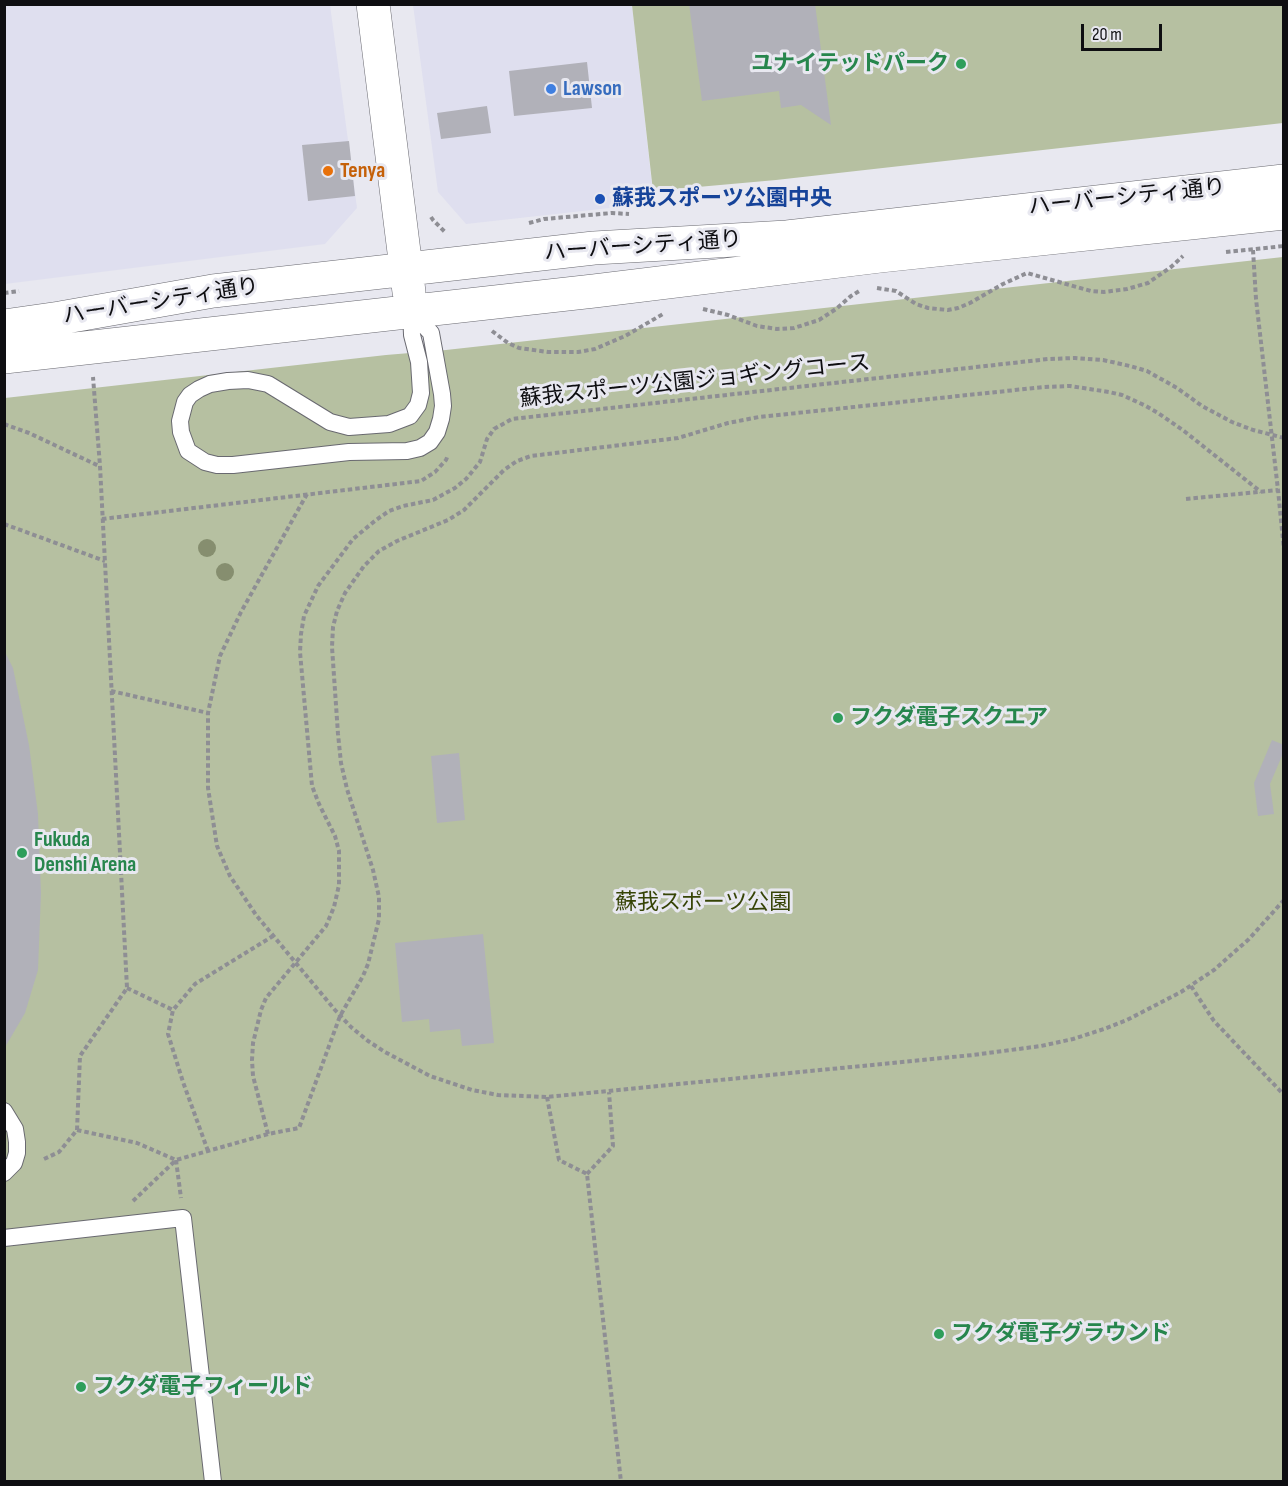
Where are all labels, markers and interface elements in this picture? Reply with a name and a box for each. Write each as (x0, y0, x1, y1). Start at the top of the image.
scale bar (1084, 12, 1165, 50)
text: 20 m (1092, 24, 1122, 45)
place label: ユナイテッドパーク (751, 51, 949, 77)
marker: ユナイテッドパーク (954, 57, 968, 71)
place label: Lawson (563, 76, 622, 102)
marker: Lawson (544, 82, 558, 96)
place label: Tenya (340, 158, 385, 184)
marker: Tenya (321, 164, 335, 178)
street label: ハーバーシティ通り (1027, 175, 1227, 221)
place label: 蘇我スポーツ公園中央 (612, 186, 832, 212)
marker: 蘇我スポーツ公園中央 (593, 192, 607, 206)
street label: ハーバーシティ通り (543, 227, 743, 267)
street label: ハーバーシティ通り (61, 273, 261, 331)
street label: 蘇我スポーツ公園ジョギングコース (519, 350, 871, 414)
place label: フクダ電子スクエア (850, 705, 1048, 731)
marker: フクダ電子スクエア (831, 711, 845, 725)
place label: Fukuda Denshi Arena (34, 827, 136, 878)
marker: Fukuda Denshi Arena (15, 846, 29, 860)
park label: 蘇我スポーツ公園 (615, 890, 791, 916)
place label: フクダ電子グラウンド (951, 1321, 1171, 1347)
marker: フクダ電子グラウンド (932, 1327, 946, 1341)
place label: フクダ電子フィールド (93, 1374, 313, 1400)
marker: フクダ電子フィールド (74, 1380, 88, 1394)

